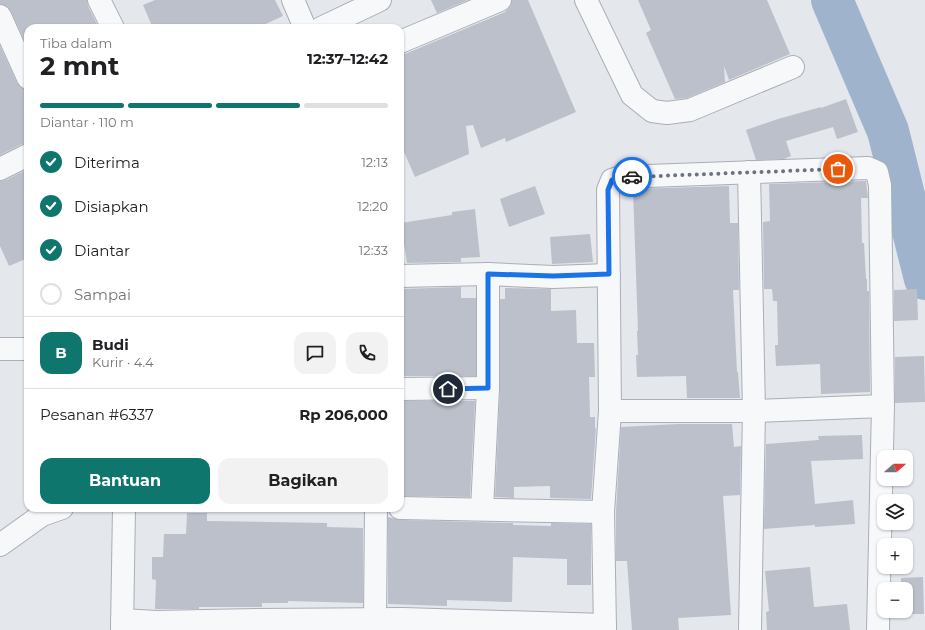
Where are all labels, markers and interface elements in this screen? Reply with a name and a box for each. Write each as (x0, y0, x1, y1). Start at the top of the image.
text: Tiba dalam (40, 35, 112, 51)
text: 12:37–12:42 (307, 49, 388, 68)
text: 2 mnt (40, 50, 119, 82)
text: Diantar · 110 m (40, 114, 134, 130)
icon: check (40, 151, 62, 173)
pin (821, 152, 855, 186)
text: Diterima (74, 153, 140, 172)
text: 12:13 (361, 154, 388, 170)
courier (612, 157, 652, 197)
icon: bag (827, 158, 849, 180)
icon: car (621, 166, 643, 188)
icon: check (40, 195, 62, 217)
text: Disiapkan (74, 197, 149, 216)
text: 12:20 (357, 198, 388, 214)
icon: check (40, 239, 62, 261)
text: Diantar (74, 241, 130, 260)
text: 12:33 (359, 242, 388, 258)
text: Sampai (74, 285, 131, 304)
button: chat (294, 332, 336, 374)
button: phone (346, 332, 388, 374)
text: Budi (92, 335, 129, 354)
text: B (55, 343, 67, 362)
text: Kurir · 4.4 (92, 354, 154, 370)
pin (431, 372, 465, 406)
icon: home (437, 378, 459, 400)
text: Pesanan #6337 (40, 405, 154, 424)
text: Rp 206,000 (299, 405, 388, 424)
north arrow (877, 450, 913, 486)
map controls (877, 450, 913, 618)
button: Bantuan (40, 458, 210, 504)
button: Bagikan (218, 458, 388, 504)
button: layers (877, 494, 913, 530)
button: + (877, 538, 913, 574)
button: − (877, 582, 913, 618)

